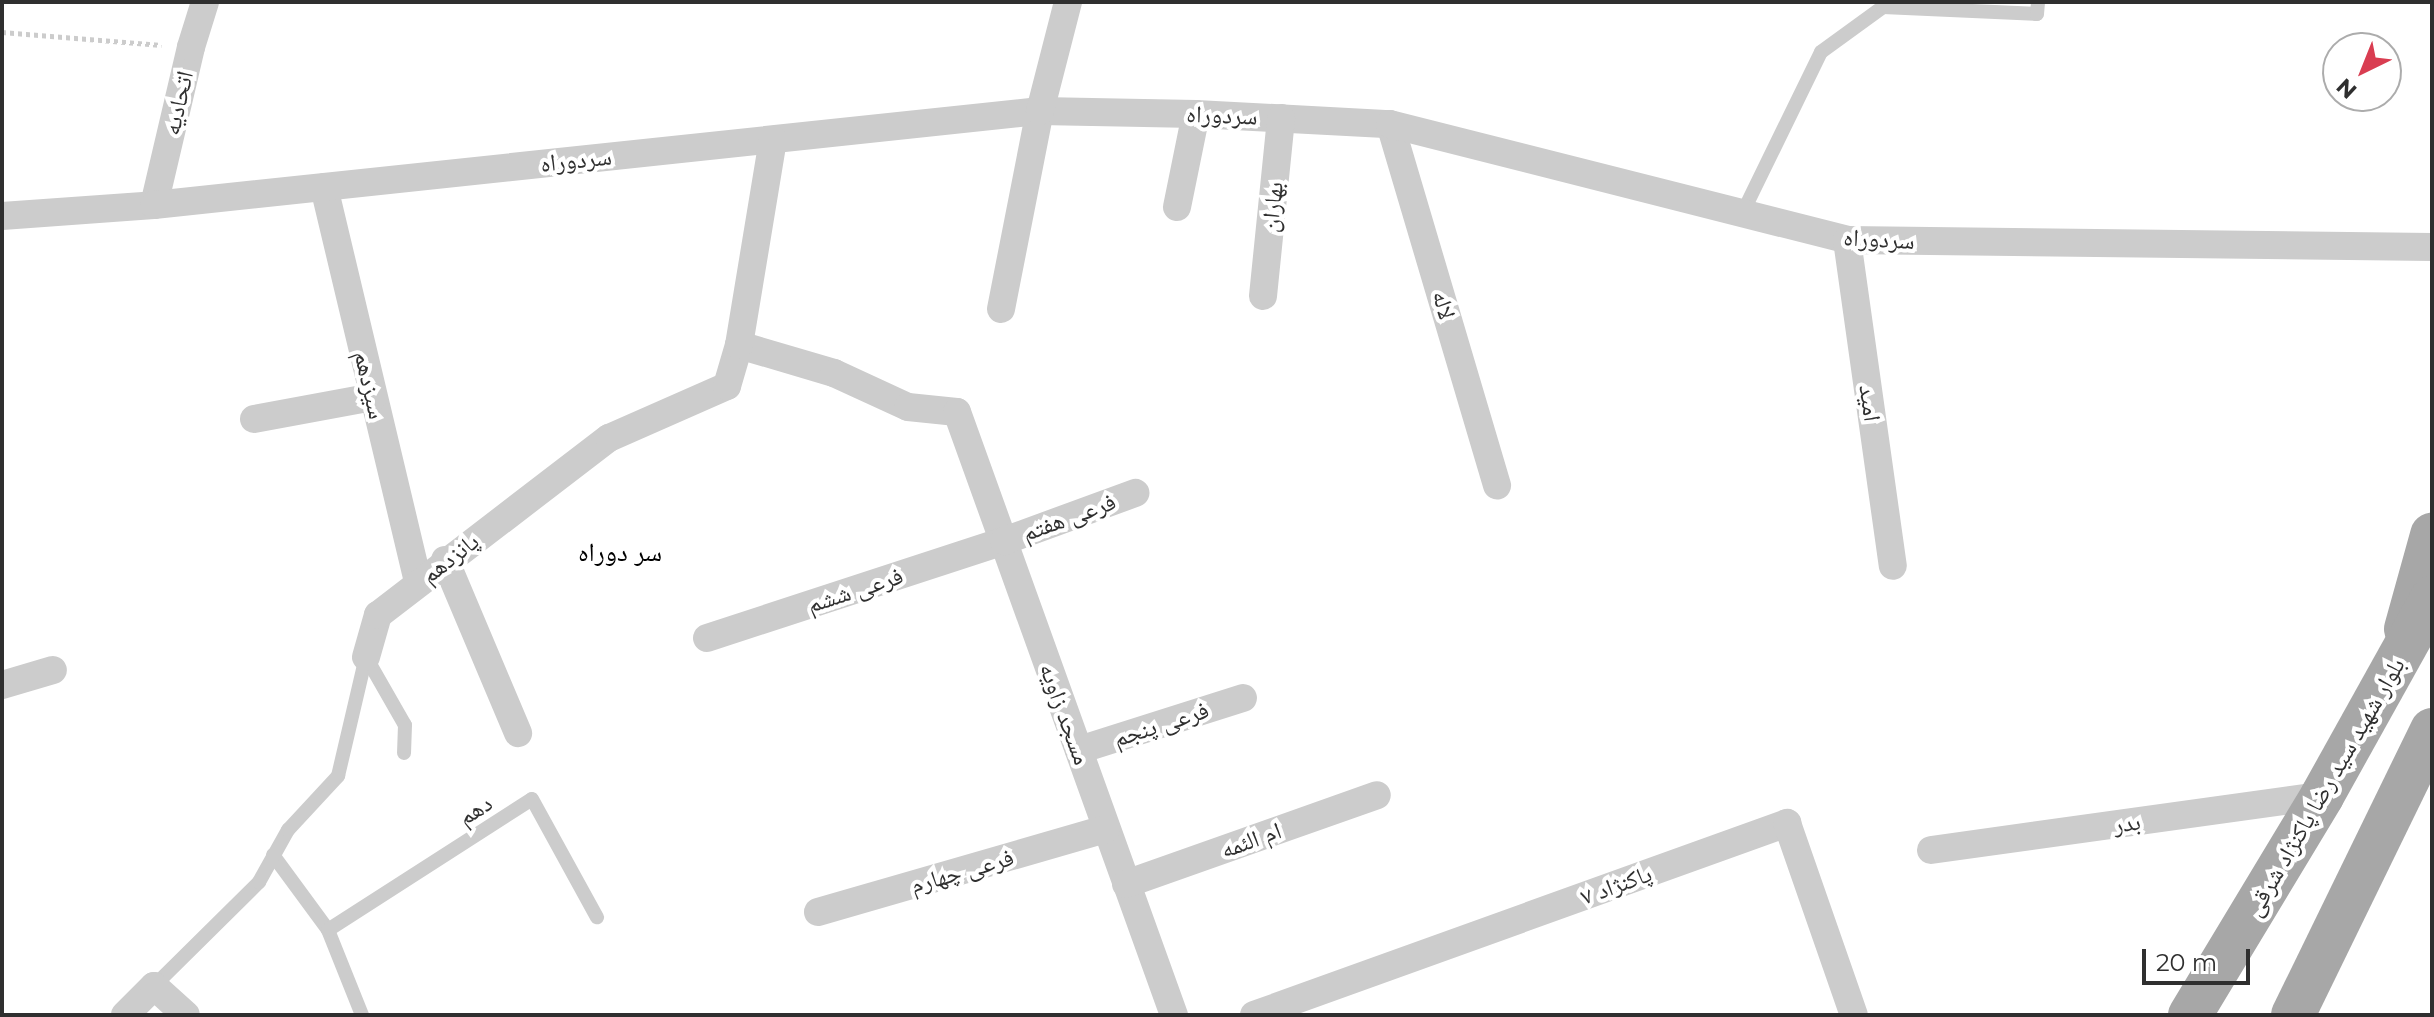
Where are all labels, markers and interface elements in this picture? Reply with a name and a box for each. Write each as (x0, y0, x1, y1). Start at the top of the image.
north arrow (2322, 32, 2402, 112)
street label: اتحادیه (157, 68, 199, 138)
text: N (2331, 73, 2362, 104)
street label: سردوراه (1186, 99, 1258, 131)
street label: سردوراه (539, 142, 613, 178)
street label: بهاران (1255, 180, 1289, 234)
street label: سردوراه (1843, 223, 1915, 255)
street label: لاله (1426, 287, 1462, 323)
street label: سیزدهم (348, 348, 392, 422)
street label: امید (1853, 383, 1887, 423)
street label: فرعی هفتم (1018, 487, 1120, 547)
street label: پانزدهم (415, 527, 485, 589)
district label: سر دوراه (578, 537, 662, 569)
street label: فرعی ششم (803, 561, 907, 619)
street label: بلوار شهید سید رضا پاکنژاد شرقی (2239, 653, 2411, 921)
street label: مسجد زاویه (1033, 659, 1097, 769)
street label: فرعی پنجم (1110, 695, 1212, 753)
street label: دهم (453, 788, 497, 832)
street label: بدر (2112, 807, 2142, 839)
street label: ام الئمه (1217, 816, 1285, 864)
street label: فرعی چهارم (907, 843, 1017, 899)
street label: پاکنژاد ۷ (1576, 859, 1656, 911)
scale bar (2146, 933, 2254, 983)
text: 20 m (2156, 948, 2217, 977)

